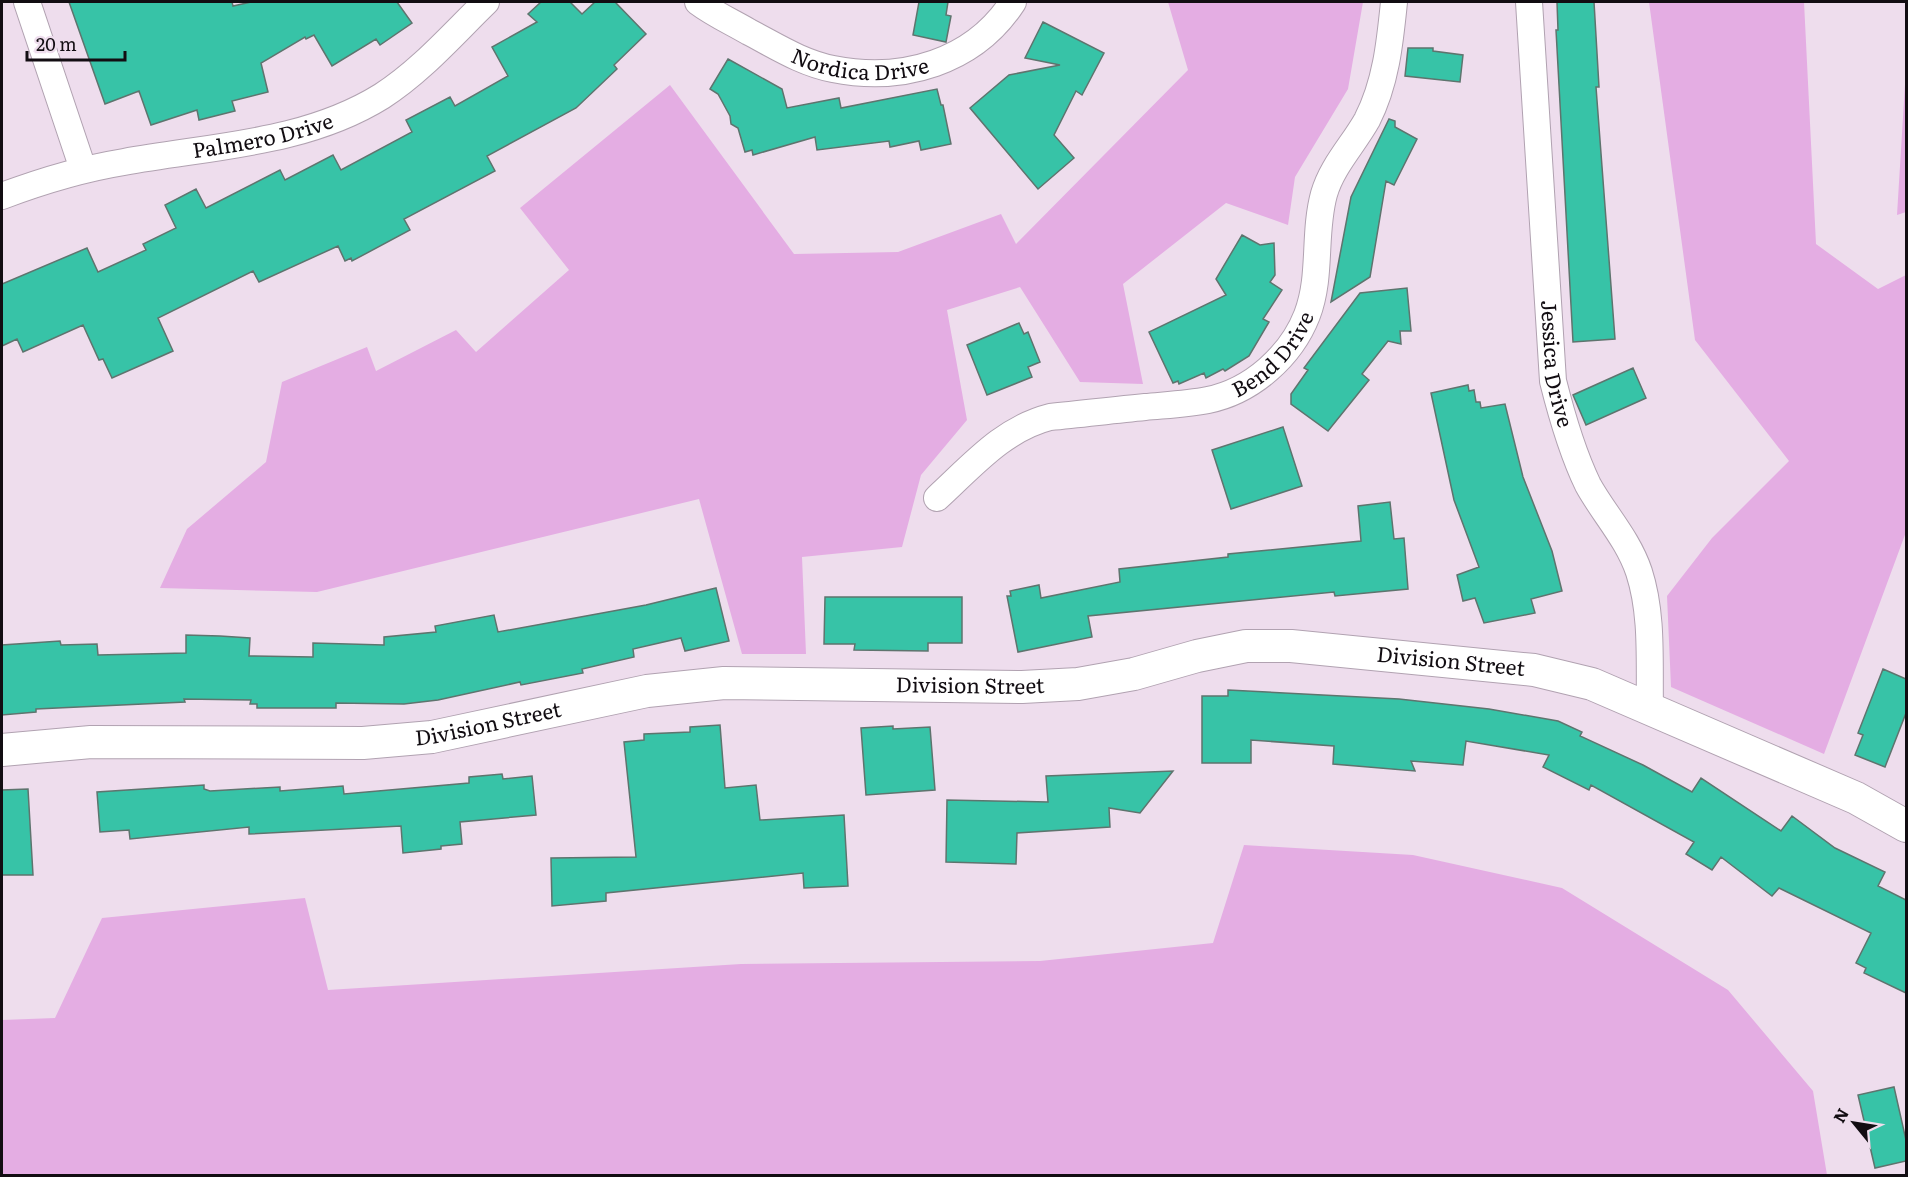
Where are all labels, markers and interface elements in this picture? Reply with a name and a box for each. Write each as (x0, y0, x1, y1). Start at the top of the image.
scale bar (27, 24, 124, 62)
text: 20 m (36, 30, 77, 57)
street label: Nordica Drive (787, 39, 932, 86)
street label: Palmero Drive (190, 103, 337, 164)
street label: Jessica Drive (1535, 299, 1583, 431)
street label: Bend Drive (1226, 306, 1320, 403)
street label: Division Street (1376, 637, 1527, 682)
street label: Division Street (896, 667, 1046, 700)
street label: Division Street (414, 692, 564, 751)
north arrow (1824, 1093, 1884, 1153)
text: N (1826, 1103, 1854, 1127)

